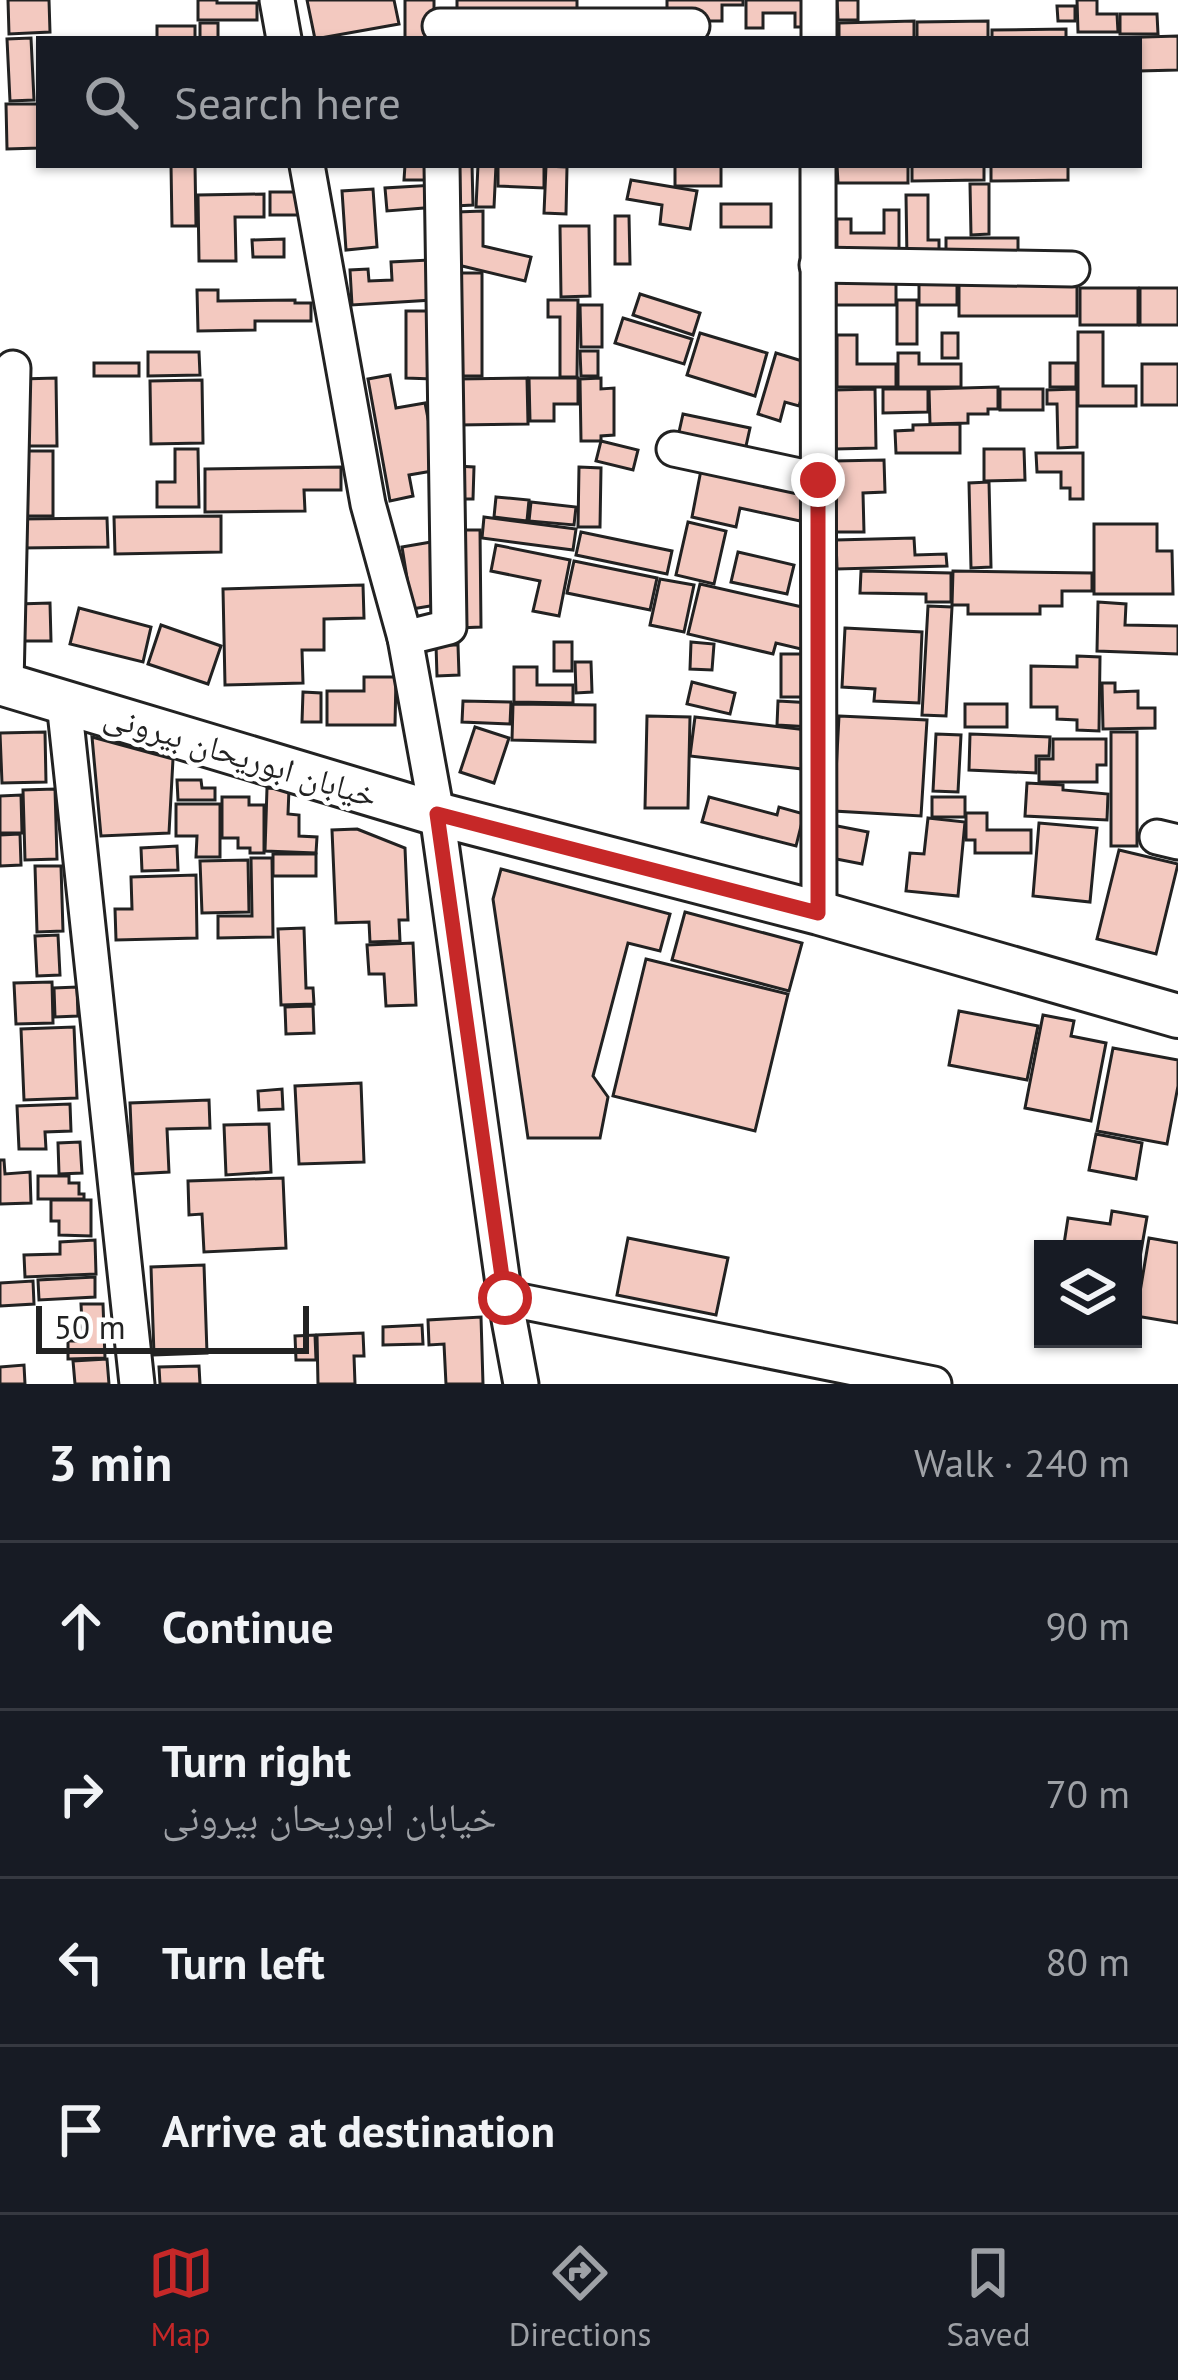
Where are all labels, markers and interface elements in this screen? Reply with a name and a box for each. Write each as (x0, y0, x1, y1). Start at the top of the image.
search box (36, 36, 1142, 168)
icon: search (78, 69, 144, 135)
text: Search here (174, 73, 401, 131)
route end (791, 453, 845, 507)
street label: خیابان ابوریحان بیرونی (99, 693, 383, 816)
map controls (1034, 1240, 1142, 1348)
button: layers (1034, 1240, 1142, 1348)
route start (478, 1271, 532, 1325)
scale bar (36, 1300, 309, 1353)
text: 50 m (54, 1305, 126, 1348)
text: 3 min (48, 1429, 172, 1495)
text: Walk · 240 m (914, 1437, 1130, 1488)
icon: ahead (48, 1593, 114, 1659)
text: Continue (162, 1597, 334, 1655)
text: 90 m (1045, 1600, 1130, 1651)
text: Turn right (162, 1731, 351, 1789)
icon: right (48, 1761, 114, 1827)
text: 70 m (1045, 1768, 1130, 1819)
text: خیابان ابوریحان بیرونی (162, 1791, 497, 1842)
icon: left (48, 1929, 114, 1995)
text: Turn left (162, 1933, 325, 1991)
text: 80 m (1045, 1936, 1130, 1987)
icon: arrive (48, 2097, 114, 2163)
text: Arrive at destination (162, 2101, 555, 2159)
tab: Map (148, 2240, 214, 2355)
tab: Directions (509, 2240, 651, 2355)
tab: Saved (946, 2240, 1030, 2355)

